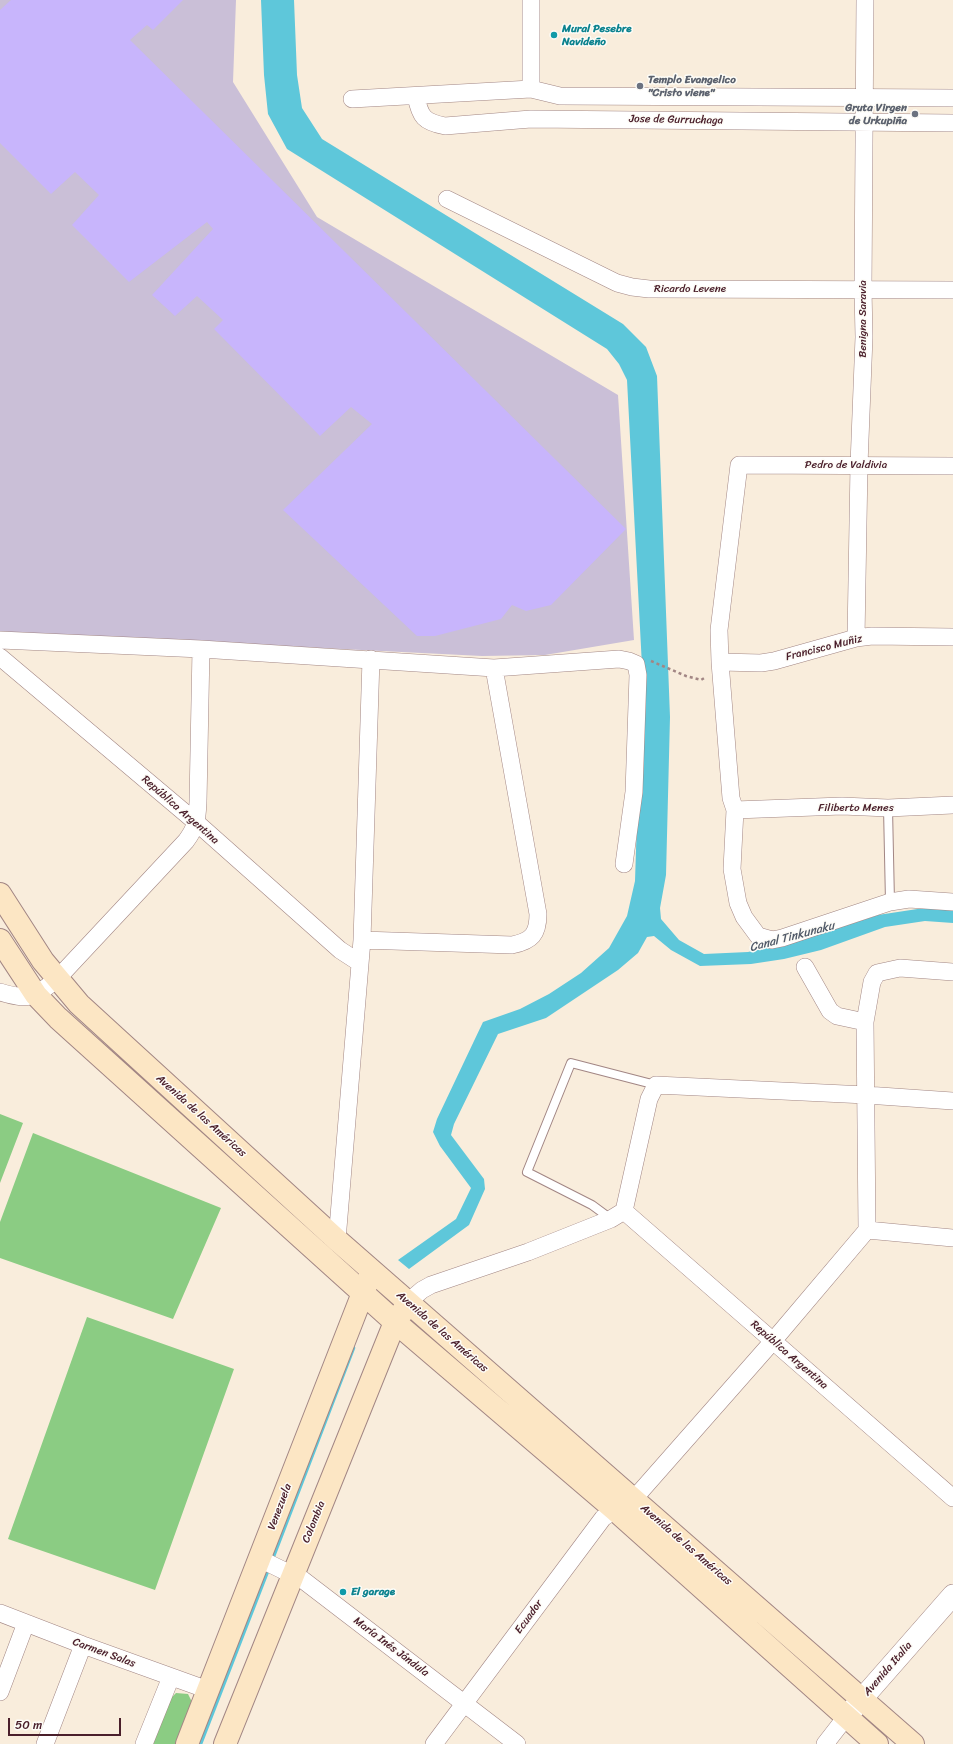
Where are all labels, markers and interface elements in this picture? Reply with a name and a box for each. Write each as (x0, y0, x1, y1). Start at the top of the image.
place label: Mural Pesebre Navideño (562, 22, 632, 48)
marker: Mural Pesebre Navideño (549, 30, 559, 40)
place label: Templo Evangelico "Cristo viene" (648, 73, 736, 99)
marker: Templo Evangelico "Cristo viene" (635, 81, 645, 91)
place label: Gruta Virgen de Urkupiña (845, 101, 907, 127)
marker: Gruta Virgen de Urkupiña (910, 109, 920, 119)
street label: Jose de Gurruchaga (629, 113, 723, 127)
street label: Benigna Saravia (856, 280, 870, 358)
street label: Ricardo Levene (654, 282, 726, 296)
street label: Pedro de Valdivia (805, 458, 887, 472)
street label: Francisco Muñiz (784, 632, 864, 664)
street label: República Argentina (139, 773, 221, 847)
street label: Filiberto Menes (818, 801, 894, 815)
water label: Canal Tinkunaku (748, 919, 836, 955)
street label: Avenida de las Américas (153, 1072, 249, 1160)
street label: Avenida de las Américas (394, 1289, 490, 1375)
street label: República Argentina (748, 1318, 830, 1392)
street label: Venezuela (265, 1482, 295, 1532)
street label: Colombia (300, 1499, 328, 1545)
street label: Avenida de las Américas (638, 1502, 734, 1588)
place label: El garage (351, 1585, 395, 1599)
marker: El garage (338, 1587, 348, 1597)
street label: Ecuador (512, 1597, 546, 1637)
street label: María Inés Jándula (351, 1614, 431, 1680)
street label: Carmen Salas (71, 1636, 137, 1670)
street label: Avenida Italia (861, 1639, 915, 1699)
scale bar (10, 1710, 123, 1736)
text: 50 m (15, 1714, 42, 1736)

